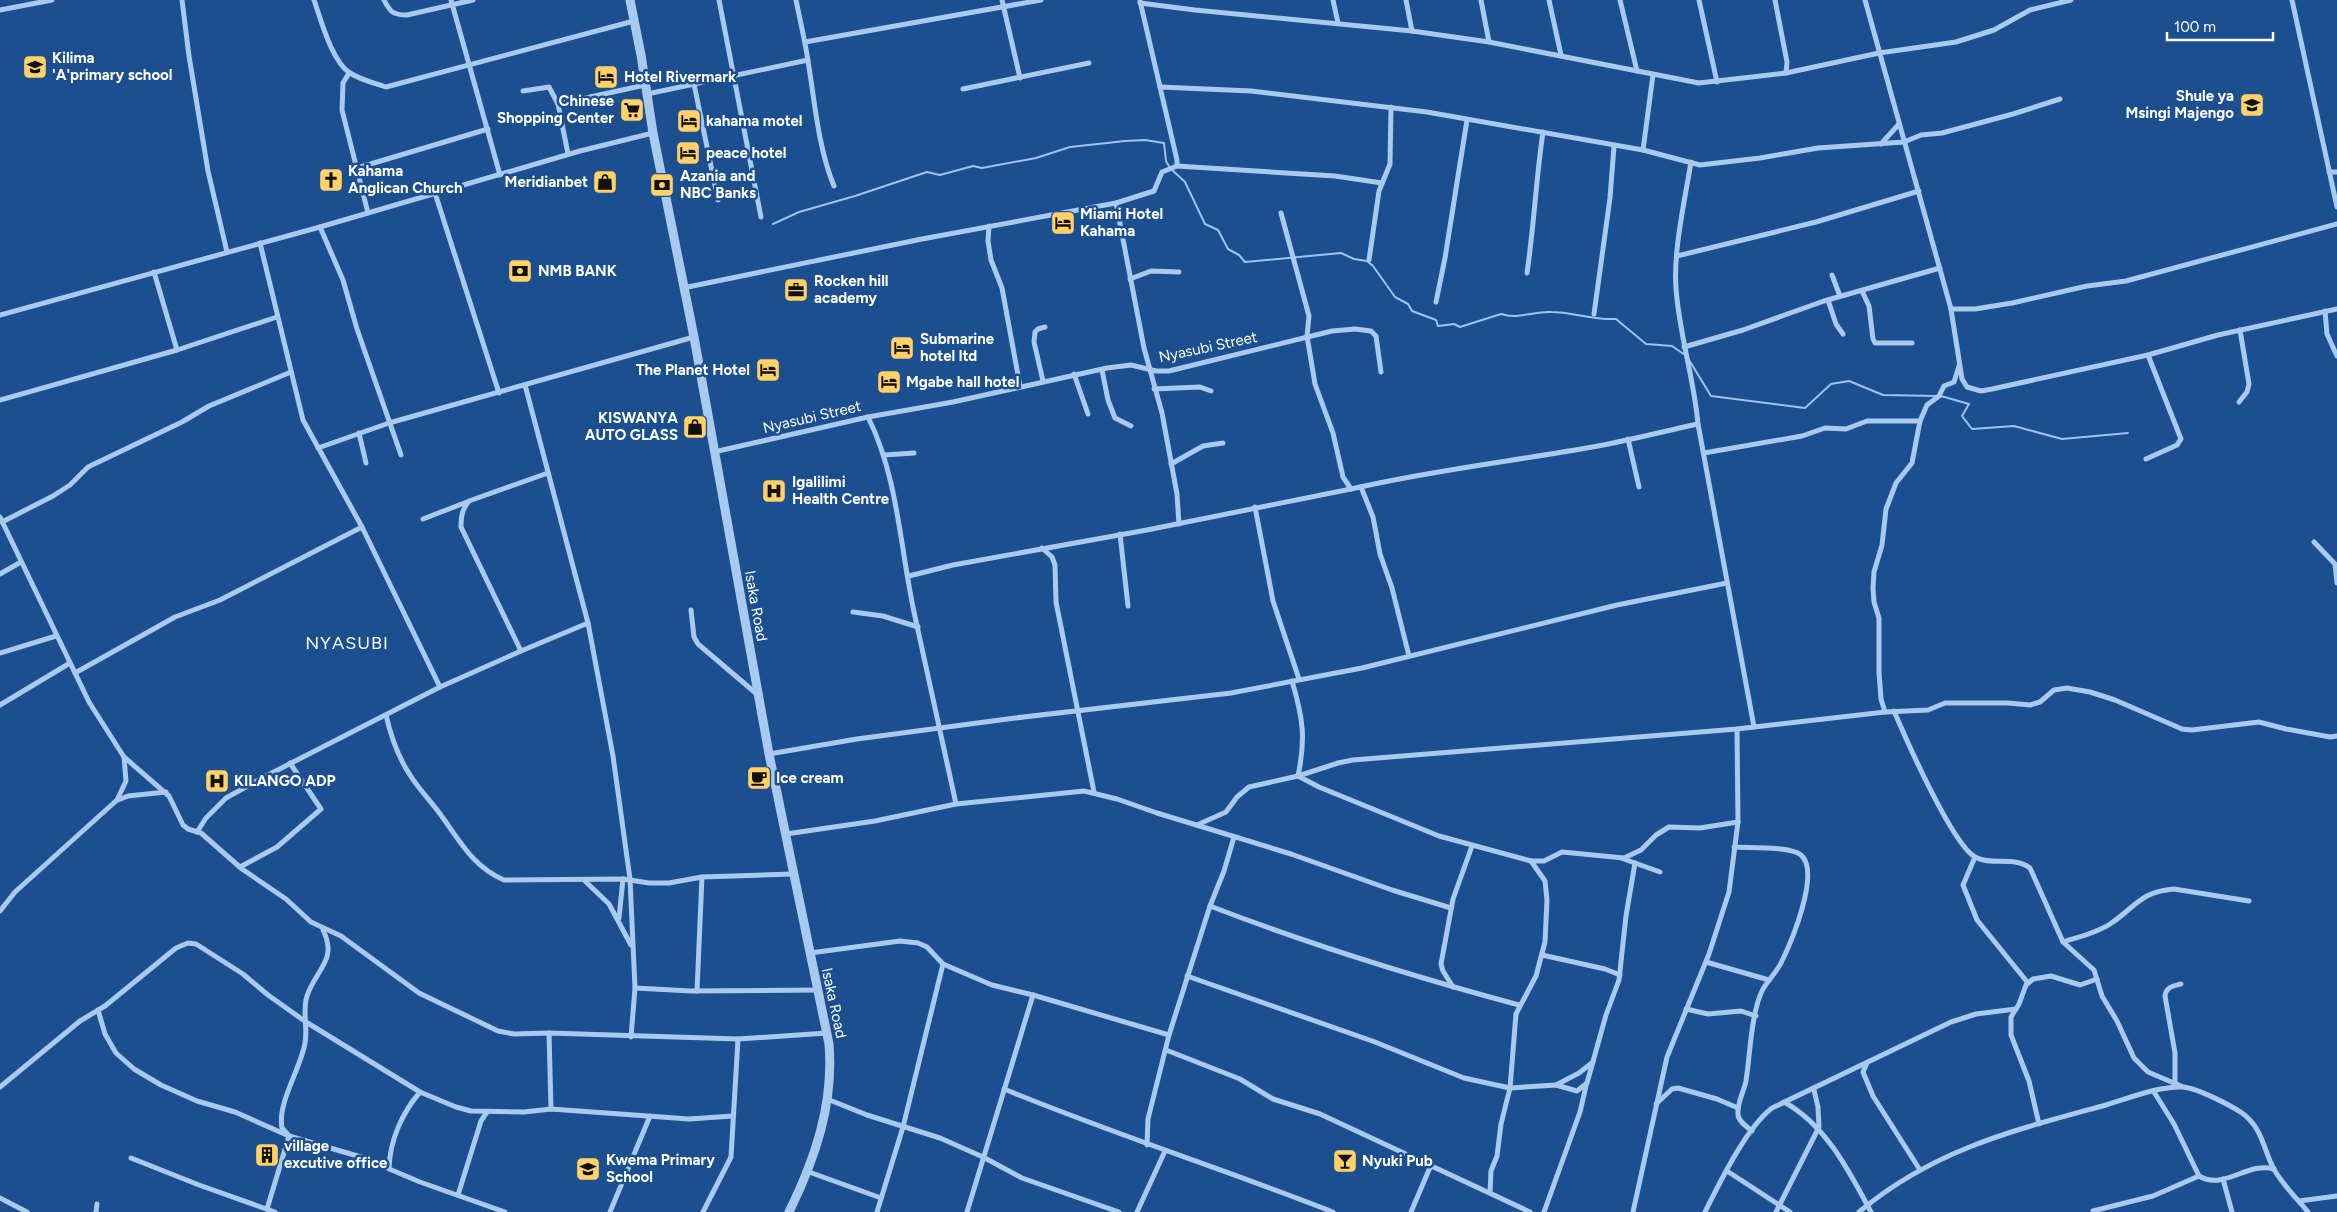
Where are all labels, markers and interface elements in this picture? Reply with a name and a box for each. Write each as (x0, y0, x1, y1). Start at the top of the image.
scale bar (2167, 10, 2273, 42)
text: 100 m (2174, 18, 2216, 36)
place label: Kilima 'A'primary school (52, 49, 173, 84)
school or university icon: Kilima 'A'primary school (22, 54, 48, 80)
hotel icon: Hotel Rivermark (593, 64, 619, 90)
place label: Hotel Rivermark (624, 68, 736, 86)
place label: Shule ya Msingi Majengo (2125, 87, 2234, 122)
place label: Chinese Shopping Center (497, 92, 615, 127)
school or university icon: Shule ya Msingi Majengo (2239, 92, 2265, 118)
supermarket icon: Chinese Shopping Center (619, 97, 645, 123)
hotel icon: kahama motel (676, 108, 702, 134)
place label: kahama motel (706, 112, 803, 130)
hotel icon: peace hotel (675, 140, 701, 166)
place label: peace hotel (706, 144, 787, 162)
place label: Kahama Anglican Church (348, 162, 463, 197)
church icon: Kahama Anglican Church (318, 167, 344, 193)
place label: Azania and NBC Banks (680, 167, 756, 202)
shop icon: Meridianbet (592, 169, 618, 195)
bank icon: Azania and NBC Banks (649, 172, 675, 198)
place label: Meridianbet (505, 173, 588, 191)
place label: Miami Hotel Kahama (1080, 205, 1163, 240)
hotel icon: Miami Hotel Kahama (1050, 210, 1076, 236)
bank icon: NMB BANK (507, 258, 533, 284)
place label: NMB BANK (538, 262, 617, 280)
place label: Rocken hill academy (814, 272, 889, 307)
office icon: Rocken hill academy (783, 277, 809, 303)
street label: Nyasubi Street (1157, 328, 1259, 366)
place label: Submarine hotel ltd (920, 330, 995, 365)
hotel icon: Submarine hotel ltd (889, 335, 915, 361)
hotel icon: The Planet Hotel (755, 357, 781, 383)
place label: The Planet Hotel (636, 361, 750, 379)
hotel icon: Mgabe hall hotel (876, 369, 902, 395)
place label: Mgabe hall hotel (906, 373, 1019, 391)
street label: Nyasubi Street (761, 397, 863, 437)
place label: KISWANYA AUTO GLASS (585, 409, 678, 444)
shop icon: KISWANYA AUTO GLASS (682, 414, 708, 440)
place label: Igalilimi Health Centre (792, 473, 890, 508)
hospital icon: Igalilimi Health Centre (761, 478, 787, 504)
street label: Isaka Road (741, 569, 771, 643)
district label: NYASUBI (305, 632, 389, 654)
cafe icon: Ice cream (746, 765, 772, 791)
hospital icon: KILANGO ADP (204, 768, 230, 794)
place label: Ice cream (776, 769, 844, 787)
place label: KILANGO ADP (234, 772, 335, 790)
street label: Isaka Road (818, 966, 850, 1040)
place label: village excutive office (284, 1137, 388, 1172)
building icon: village excutive office (254, 1142, 280, 1168)
bar icon: Nyuki Pub (1332, 1148, 1358, 1174)
place label: Kwema Primary School (606, 1151, 715, 1186)
place label: Nyuki Pub (1362, 1152, 1433, 1170)
school or university icon: Kwema Primary School (575, 1156, 601, 1182)

